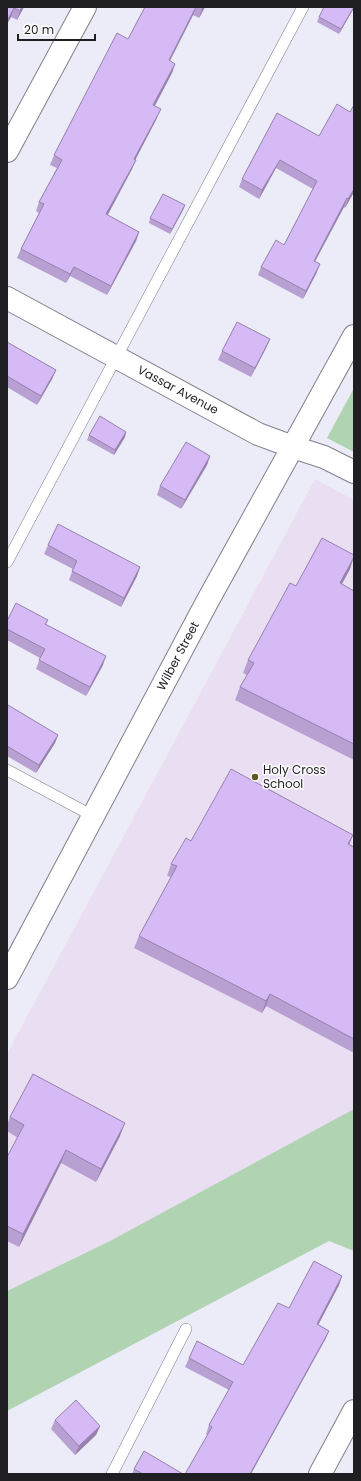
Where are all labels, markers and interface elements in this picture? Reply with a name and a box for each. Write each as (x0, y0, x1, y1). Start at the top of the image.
scale bar (18, 16, 95, 42)
text: 20 m (24, 21, 54, 38)
street label: Vassar Avenue (135, 361, 222, 418)
street label: Wilber Street (152, 618, 203, 693)
place label: Holy Cross School (263, 761, 326, 792)
marker: Holy Cross School (250, 772, 260, 782)

